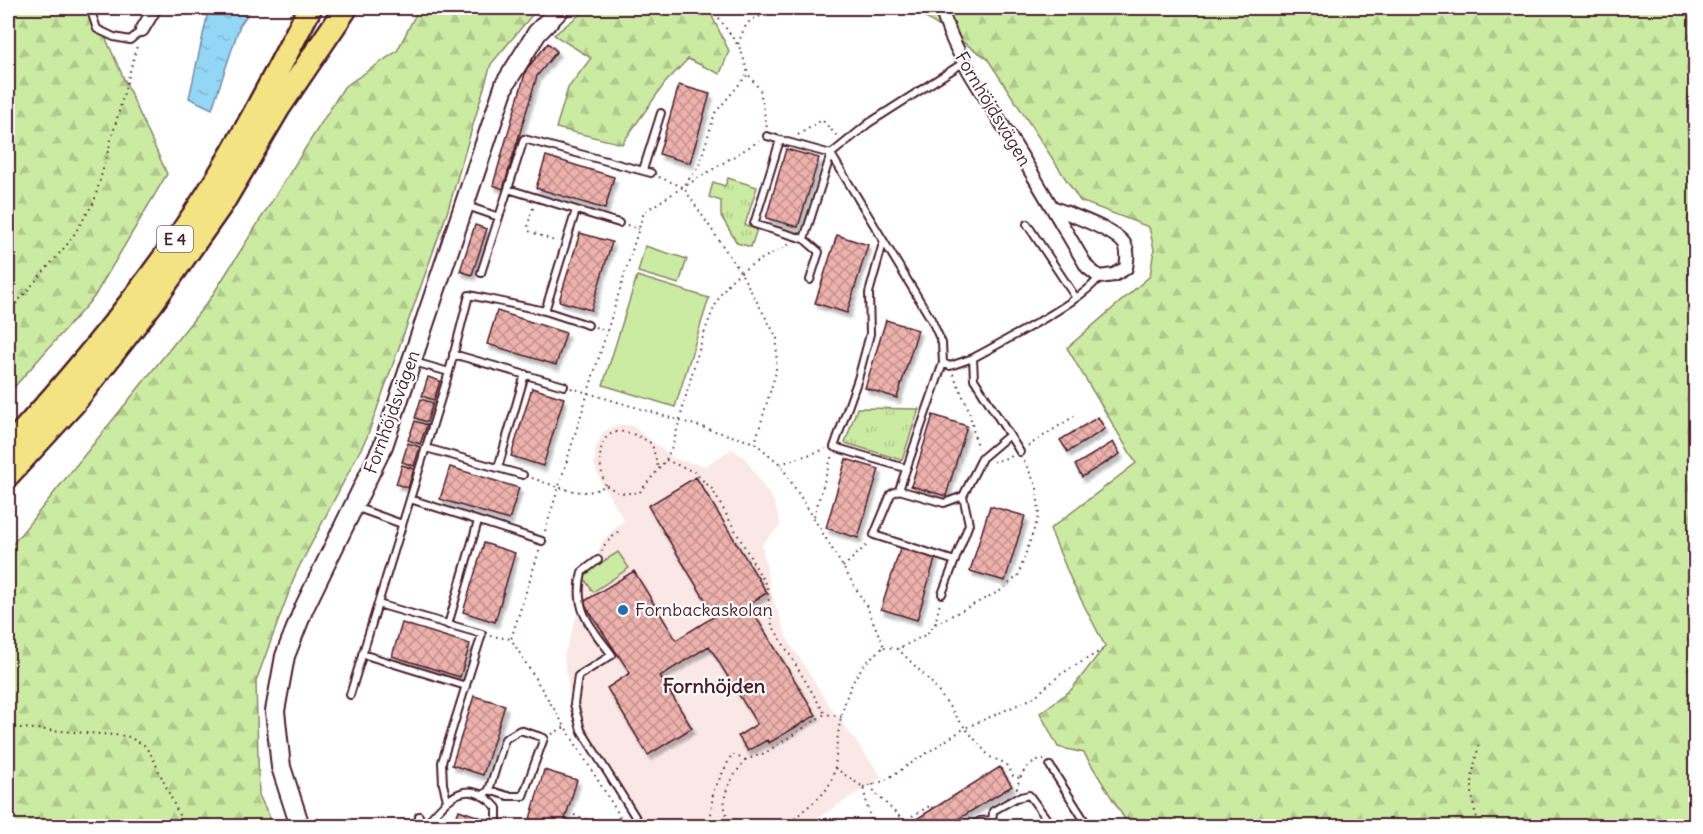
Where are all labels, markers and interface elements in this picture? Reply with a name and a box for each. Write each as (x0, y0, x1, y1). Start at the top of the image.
street label: Fornhöjdsvägen (950, 47, 1037, 170)
road number: E 4 (157, 226, 193, 252)
street label: Fornhöjdsvägen (359, 347, 424, 477)
place label: Fornbackaskolan (635, 598, 773, 621)
marker: Fornbackaskolan (616, 603, 630, 617)
district label: Fornhöjden (663, 673, 766, 698)

